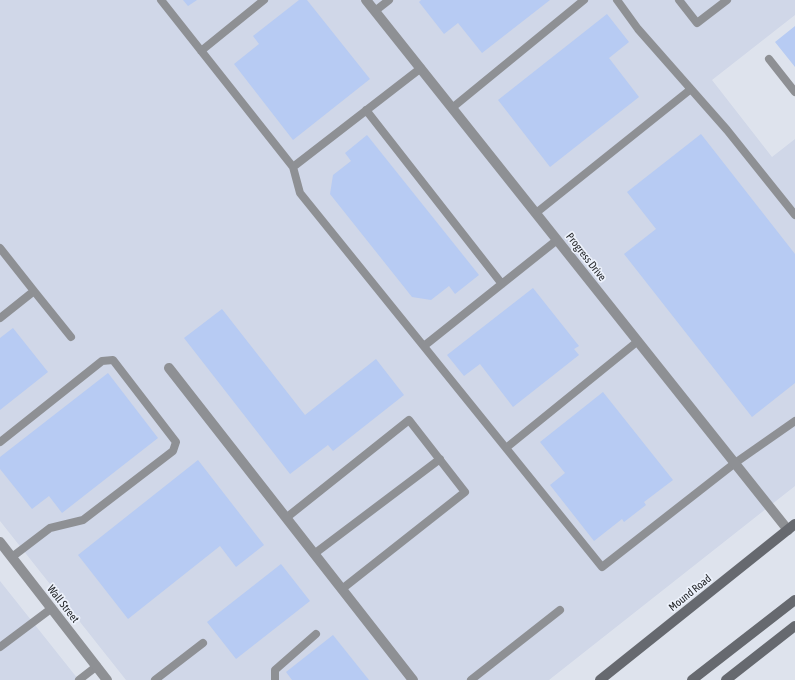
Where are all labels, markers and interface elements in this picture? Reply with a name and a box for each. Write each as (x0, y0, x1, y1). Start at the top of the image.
street label: Progress Drive (563, 230, 609, 284)
street label: Mound Road (666, 572, 714, 614)
street label: Wall Street (44, 583, 82, 625)

